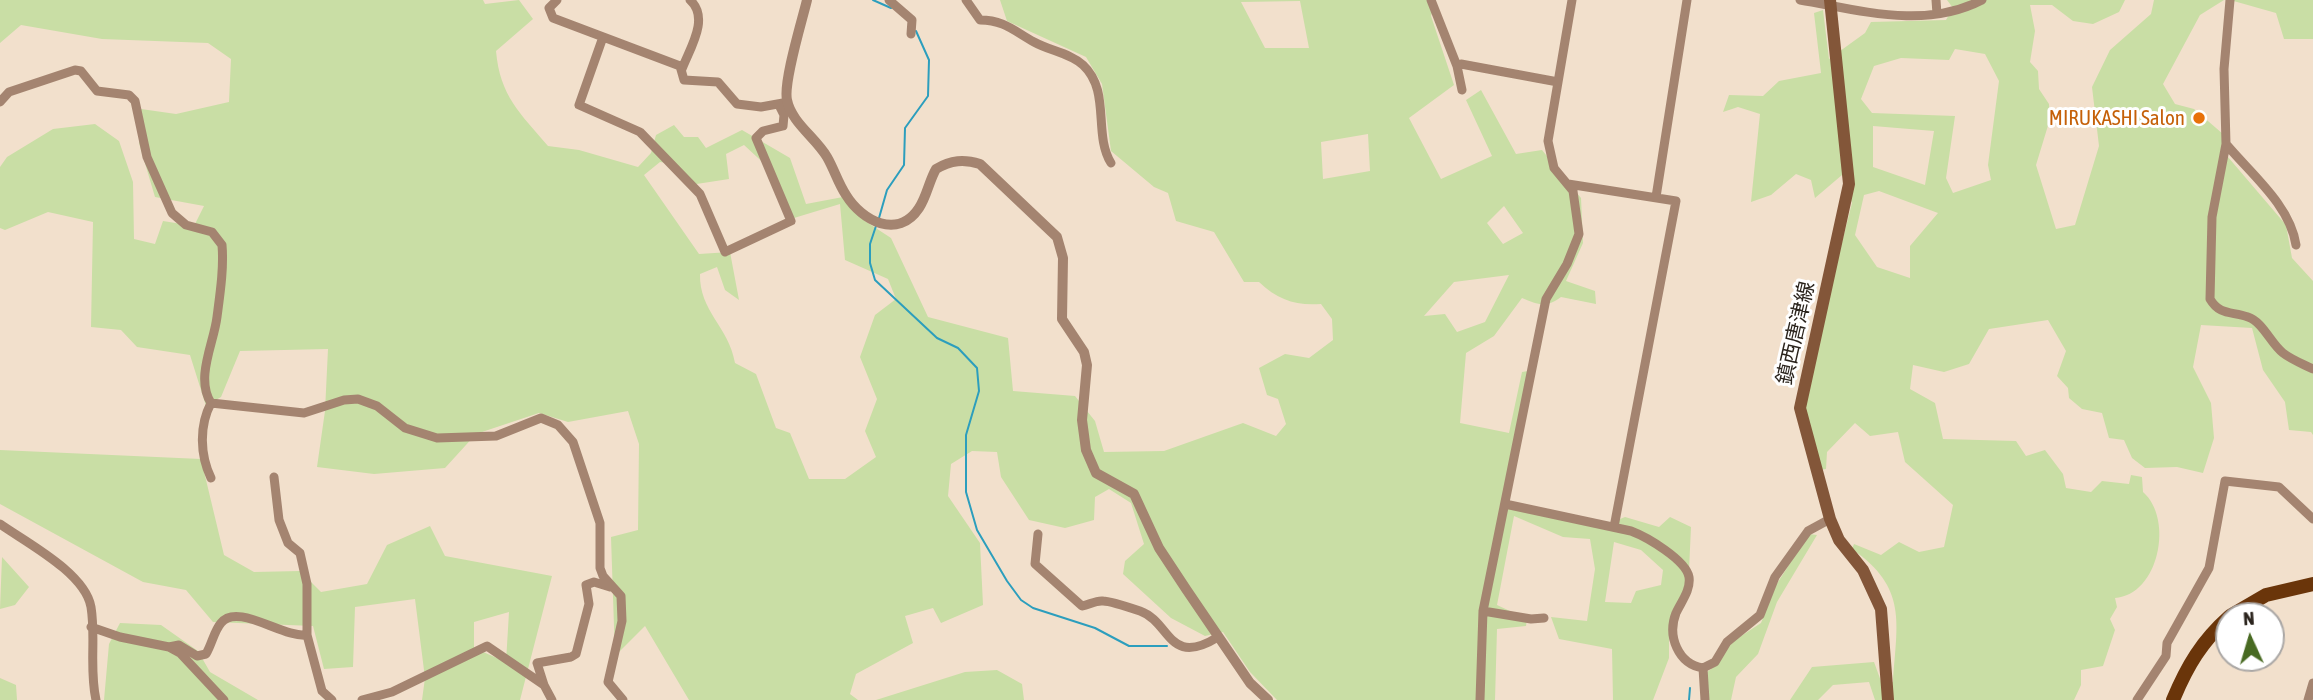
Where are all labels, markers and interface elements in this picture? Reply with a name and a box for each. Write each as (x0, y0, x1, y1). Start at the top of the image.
place label: MIRUKASHI Salon (2049, 105, 2185, 131)
marker: MIRUKASHI Salon (2191, 110, 2207, 126)
street label: 鎮西唐津線 (1772, 279, 1820, 387)
north arrow (2215, 602, 2285, 672)
text: N (2242, 607, 2255, 629)

